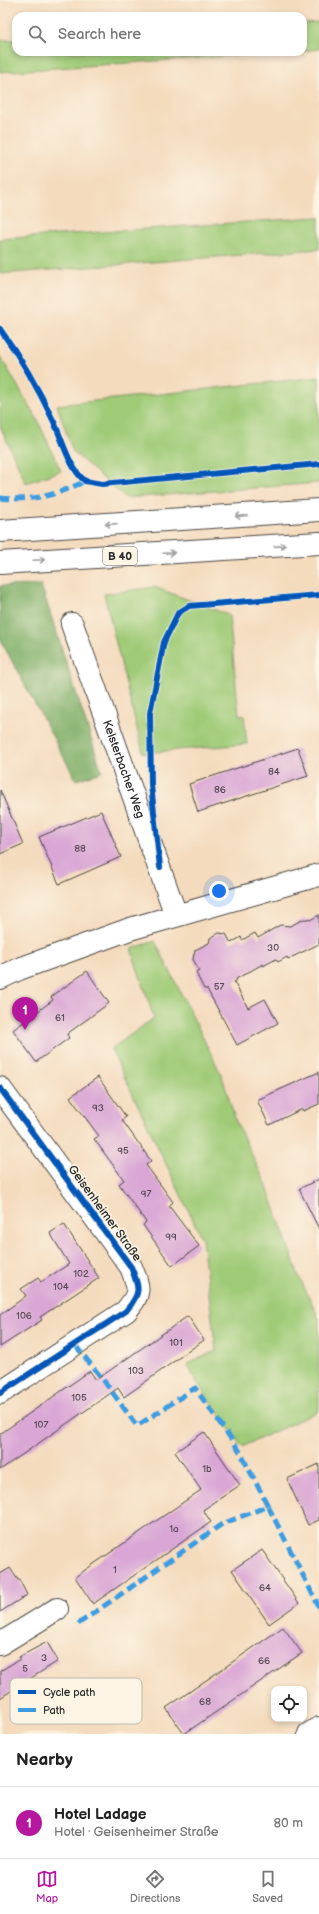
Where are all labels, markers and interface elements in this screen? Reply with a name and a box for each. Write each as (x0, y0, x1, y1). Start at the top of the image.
search box (12, 12, 307, 56)
icon: search (26, 23, 48, 45)
text: Search here (58, 25, 141, 44)
one-way arrow (235, 512, 248, 520)
one-way arrow (105, 521, 118, 528)
one-way arrow (273, 542, 286, 550)
road number: B 40 (103, 547, 137, 565)
one-way arrow (162, 549, 175, 557)
one-way arrow (32, 557, 45, 564)
street label: Kelsterbacher Weg (99, 718, 148, 820)
house number: 84 (268, 766, 280, 778)
house number: 86 (214, 784, 226, 796)
house number: 88 (74, 843, 86, 855)
your location (209, 881, 229, 901)
house number: 30 (267, 942, 279, 954)
house number: 57 (214, 981, 224, 993)
pin: 1 (12, 997, 38, 1030)
house number: 61 (55, 1012, 65, 1024)
house number: 93 (92, 1102, 104, 1114)
house number: 95 (117, 1145, 129, 1157)
street label: Geisenheimer Straße (65, 1162, 145, 1264)
house number: 97 (141, 1188, 151, 1200)
house number: 99 (165, 1231, 177, 1243)
house number: 102 (73, 1268, 89, 1280)
house number: 104 (53, 1281, 69, 1293)
house number: 106 (16, 1310, 32, 1322)
house number: 101 (169, 1337, 183, 1349)
house number: 103 (128, 1365, 144, 1377)
house number: 105 (71, 1392, 87, 1404)
house number: 107 (34, 1419, 48, 1431)
house number: 1b (202, 1463, 212, 1475)
house number: 1a (169, 1523, 179, 1535)
house number: 1 (113, 1564, 117, 1576)
house number: 64 (259, 1582, 271, 1594)
house number: 3 (41, 1652, 47, 1664)
house number: 66 (258, 1655, 270, 1667)
house number: 5 (22, 1663, 28, 1675)
legend (10, 1678, 142, 1724)
text: Cycle path (43, 1686, 95, 1699)
map controls (271, 1686, 307, 1722)
button: locate (271, 1686, 307, 1722)
house number: 68 (199, 1696, 211, 1708)
text: Path (43, 1704, 65, 1717)
text: Nearby (16, 1750, 73, 1770)
text: Hotel Ladage (54, 1805, 146, 1824)
text: 1 (26, 1815, 32, 1831)
text: 80 m (274, 1815, 303, 1831)
text: Hotel · Geisenheimer Straße (54, 1824, 218, 1840)
tab: Map (36, 1868, 58, 1905)
tab: Directions (130, 1868, 180, 1905)
tab: Saved (252, 1868, 283, 1905)

